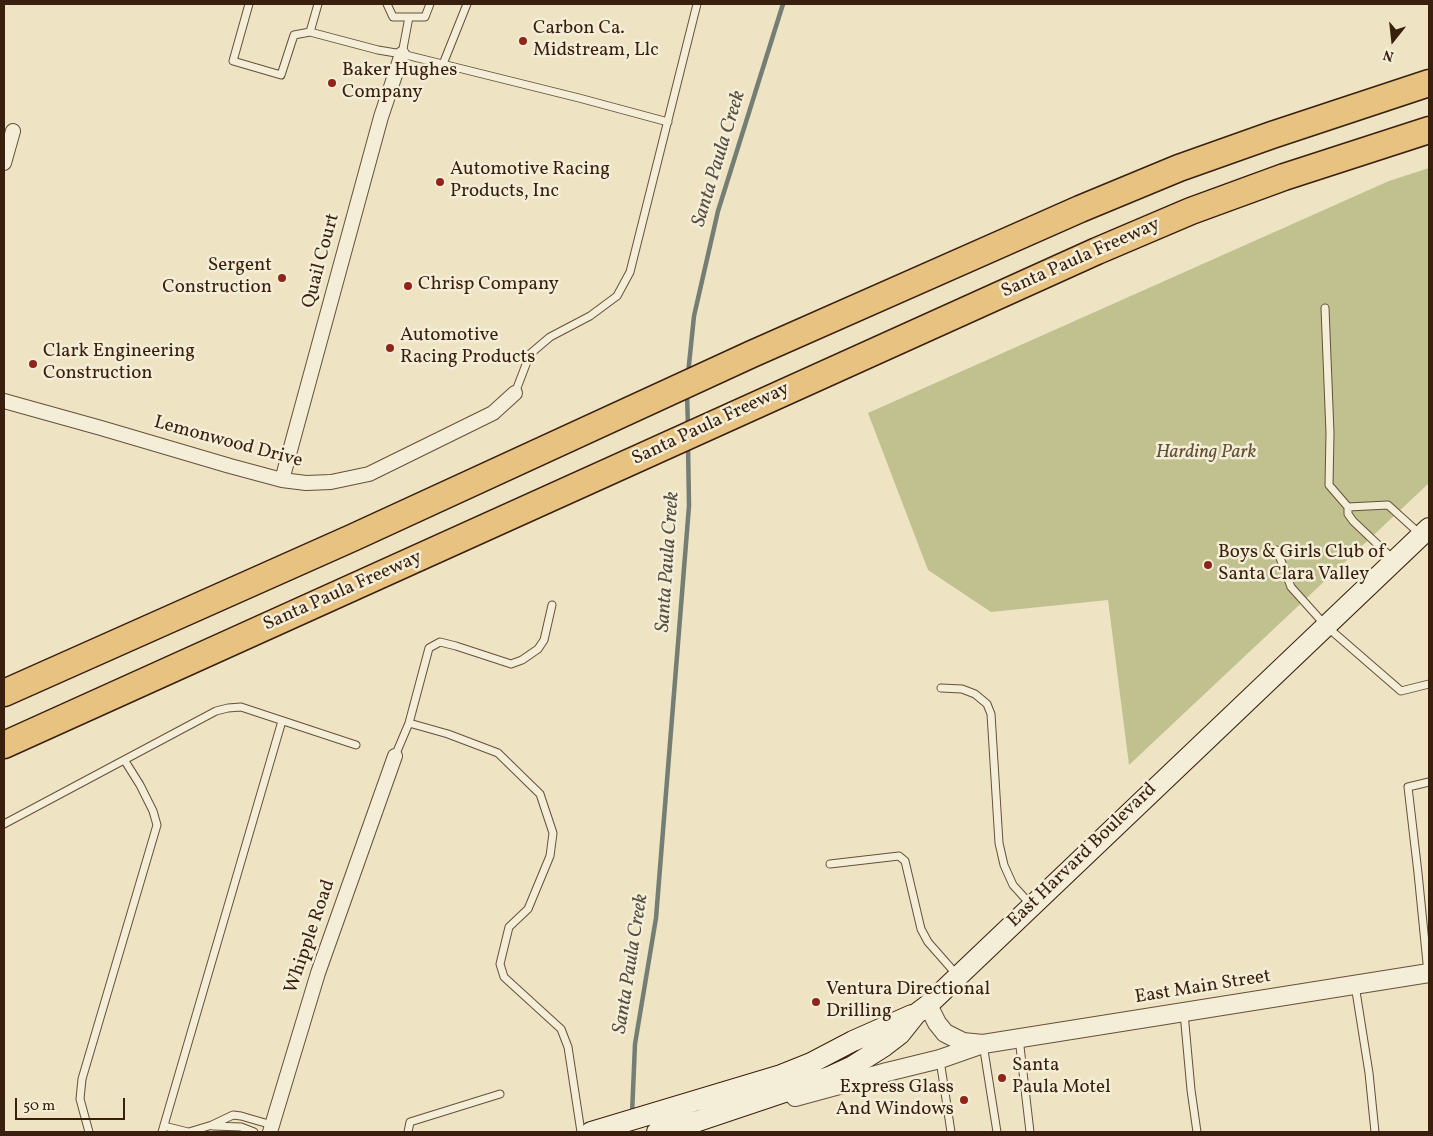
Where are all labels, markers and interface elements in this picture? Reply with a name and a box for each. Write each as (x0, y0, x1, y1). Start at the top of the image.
north arrow (1368, 15, 1418, 65)
place label: Carbon Ca. Midstream, Llc (533, 19, 659, 63)
marker: Carbon Ca. Midstream, Llc (517, 35, 529, 47)
text: N (1381, 44, 1396, 65)
place label: Baker Hughes Company (342, 61, 457, 105)
marker: Baker Hughes Company (326, 77, 338, 89)
water label: Santa Paula Creek (688, 88, 752, 230)
place label: Automotive Racing Products, Inc (450, 160, 610, 204)
marker: Automotive Racing Products, Inc (434, 176, 446, 188)
street label: Quail Court (298, 211, 346, 311)
street label: Santa Paula Freeway (998, 214, 1164, 304)
place label: Sergent Construction (162, 256, 272, 300)
marker: Sergent Construction (276, 272, 288, 284)
place label: Chrisp Company (418, 275, 559, 297)
marker: Chrisp Company (402, 280, 414, 292)
place label: Automotive Racing Products (400, 326, 535, 370)
place label: Clark Engineering Construction (43, 342, 195, 386)
marker: Automotive Racing Products (384, 342, 396, 354)
marker: Clark Engineering Construction (27, 358, 39, 370)
street label: Santa Paula Freeway (629, 379, 793, 471)
street label: Lemonwood Drive (151, 412, 305, 474)
park label: Harding Park (1156, 443, 1256, 465)
water label: Santa Paula Creek (652, 491, 686, 633)
place label: Boys & Girls Club of Santa Clara Valley (1218, 543, 1385, 587)
street label: Santa Paula Freeway (260, 547, 426, 637)
marker: Boys & Girls Club of Santa Clara Valley (1202, 559, 1214, 571)
street label: East Harvard Boulevard (1004, 779, 1162, 933)
street label: Whipple Road (281, 877, 341, 997)
water label: Santa Paula Creek (609, 893, 655, 1035)
street label: East Main Street (1133, 966, 1273, 1010)
place label: Ventura Directional Drilling (826, 980, 990, 1024)
marker: Ventura Directional Drilling (810, 996, 822, 1008)
place label: Santa Paula Motel (1012, 1056, 1111, 1100)
marker: Santa Paula Motel (996, 1072, 1008, 1084)
place label: Express Glass And Windows (836, 1078, 954, 1122)
scale bar (18, 1088, 128, 1120)
marker: Express Glass And Windows (958, 1094, 970, 1106)
text: 50 m (23, 1096, 55, 1117)

